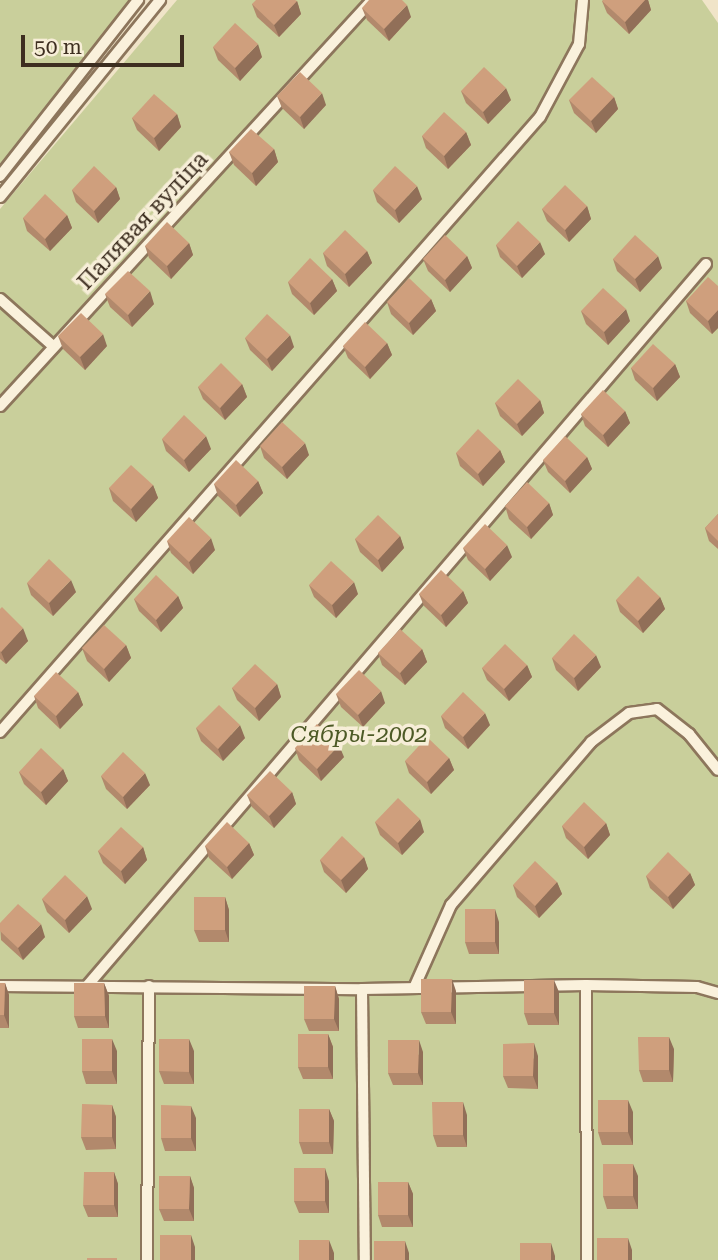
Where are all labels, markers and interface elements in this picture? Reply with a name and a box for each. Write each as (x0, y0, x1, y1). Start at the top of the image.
scale bar (24, 21, 187, 65)
text: 50 m (34, 35, 82, 59)
street label: Палявая вуліца (72, 146, 214, 296)
park label: Сябры-2002 (290, 721, 428, 749)

